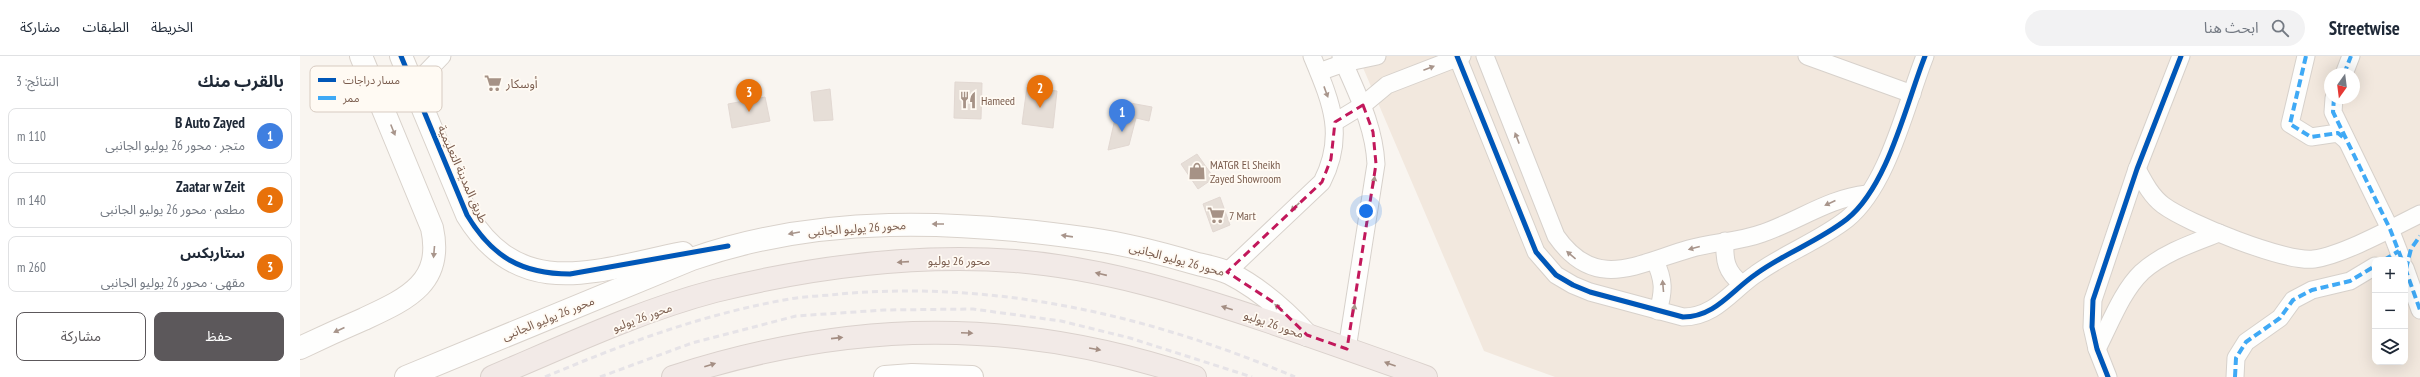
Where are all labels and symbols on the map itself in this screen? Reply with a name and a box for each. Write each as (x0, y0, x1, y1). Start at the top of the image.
one-way arrow (1424, 64, 1436, 70)
legend (310, 66, 442, 112)
north arrow (2324, 68, 2360, 104)
text: مسار دراجات (343, 73, 400, 87)
supermarket icon: أوسكار (483, 73, 503, 93)
pin: 2 (1027, 75, 1053, 108)
place label: أوسكار (505, 76, 538, 91)
pin: 3 (736, 79, 762, 112)
one-way arrow (1324, 87, 1330, 99)
restaurant icon: Hameed (958, 90, 978, 110)
text: ممر (342, 91, 360, 105)
place label: Hameed (981, 93, 1015, 108)
pin: 1 (1109, 99, 1135, 132)
street label: طريق المدينة التعليمية (434, 123, 491, 226)
one-way arrow (390, 125, 396, 137)
one-way arrow (1514, 131, 1520, 143)
place label: MATGR El Sheikh Zayed Showroom (1210, 157, 1281, 186)
shop icon: MATGR El Sheikh Zayed Showroom (1187, 161, 1207, 181)
one-way arrow (1371, 176, 1377, 188)
one-way arrow (1824, 200, 1835, 206)
your location (1356, 201, 1376, 221)
one-way arrow (1290, 203, 1300, 212)
supermarket icon: 7 Mart (1206, 205, 1226, 225)
place label: 7 Mart (1229, 208, 1256, 223)
street label: محور 26 يوليو الجانبى (807, 217, 907, 239)
one-way arrow (931, 221, 944, 227)
one-way arrow (788, 231, 800, 237)
one-way arrow (1061, 233, 1073, 239)
street label: محور 26 يوليو الجانبى (1128, 239, 1226, 279)
one-way arrow (1687, 245, 1700, 251)
one-way arrow (431, 246, 438, 258)
one-way arrow (1566, 250, 1576, 259)
street label: محور 26 يوليو (928, 253, 990, 268)
one-way arrow (897, 258, 909, 265)
one-way arrow (1095, 271, 1107, 277)
one-way arrow (1659, 280, 1666, 292)
street label: محور 26 يوليو الجانبى (500, 293, 596, 343)
street label: محور 26 يوليو (610, 299, 674, 335)
one-way arrow (1274, 303, 1285, 312)
one-way arrow (1351, 304, 1357, 316)
one-way arrow (1221, 305, 1233, 311)
street label: محور 26 يوليو (1242, 307, 1306, 341)
one-way arrow (334, 327, 345, 333)
one-way arrow (961, 329, 973, 336)
one-way arrow (831, 335, 843, 341)
one-way arrow (1089, 346, 1102, 352)
one-way arrow (1383, 360, 1395, 366)
one-way arrow (704, 362, 716, 368)

